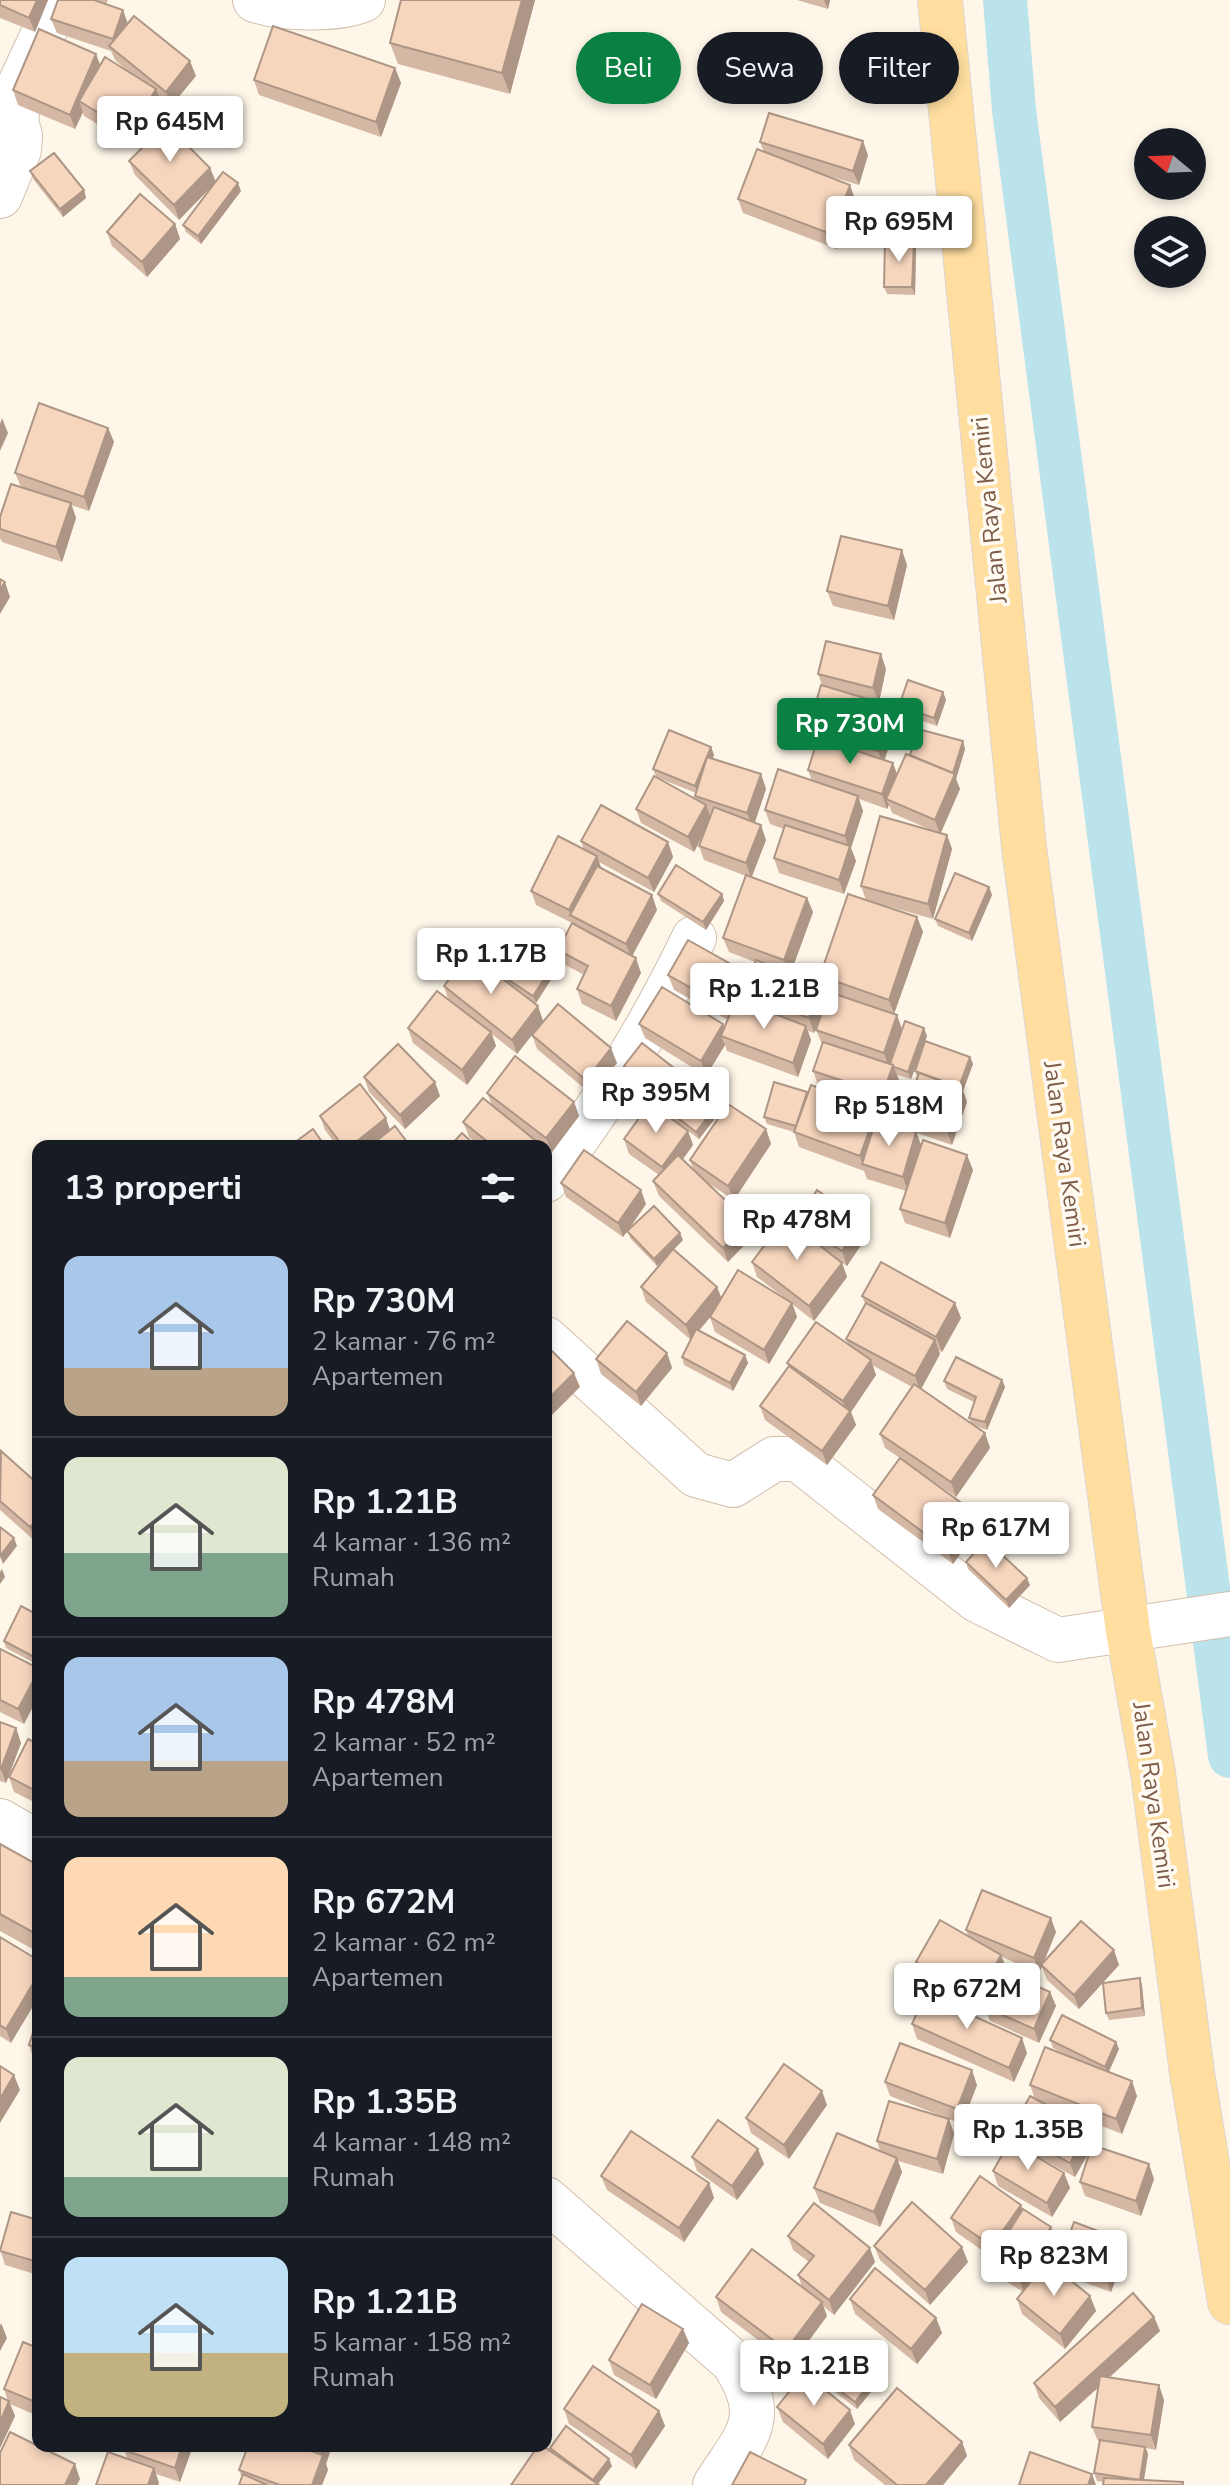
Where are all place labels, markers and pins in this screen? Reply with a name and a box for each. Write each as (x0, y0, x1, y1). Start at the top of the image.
pin: Rp 645M (96, 96, 244, 164)
pin: Rp 695M (825, 196, 973, 264)
pin: Rp 730M (776, 698, 924, 766)
pin: Rp 1.17B (408, 928, 574, 996)
pin: Rp 1.21B (681, 963, 847, 1031)
pin: Rp 395M (582, 1067, 730, 1135)
pin: Rp 518M (815, 1080, 963, 1148)
pin: Rp 478M (723, 1194, 871, 1262)
pin: Rp 617M (922, 1502, 1070, 1570)
pin: Rp 672M (893, 1963, 1041, 2031)
pin: Rp 1.35B (945, 2104, 1111, 2172)
pin: Rp 823M (980, 2230, 1128, 2298)
pin: Rp 1.21B (731, 2340, 897, 2408)

